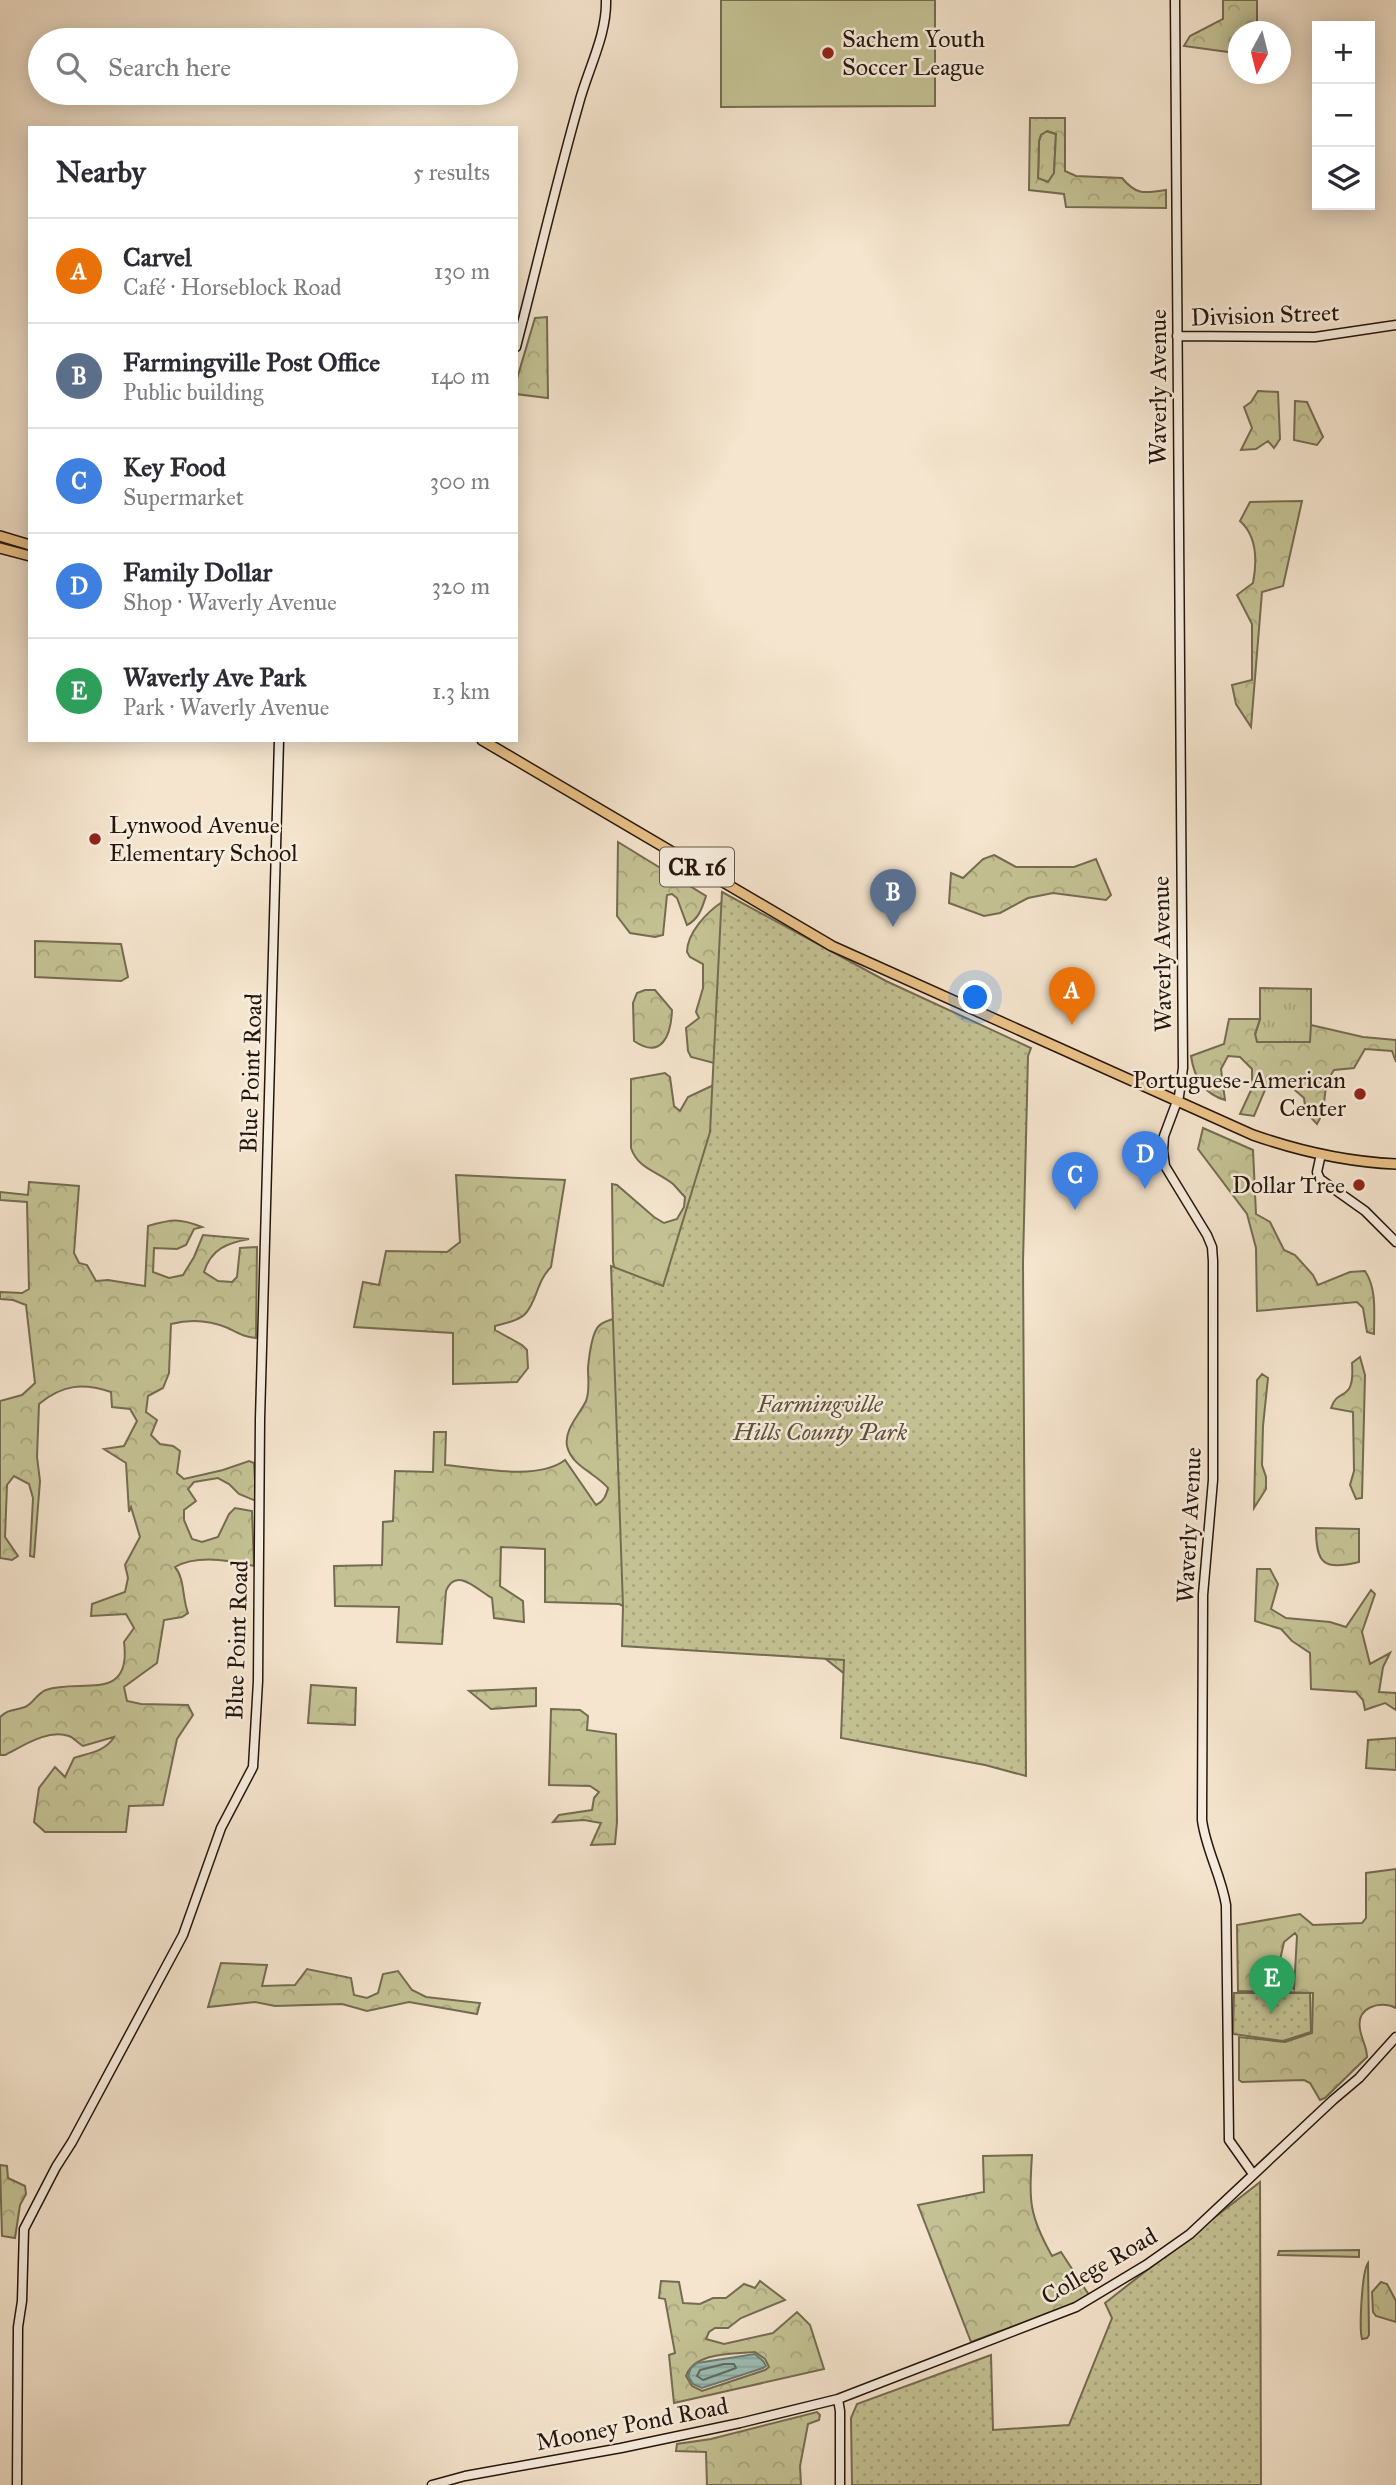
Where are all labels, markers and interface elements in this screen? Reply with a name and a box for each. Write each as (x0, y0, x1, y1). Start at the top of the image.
north arrow (1228, 21, 1291, 84)
map controls (1312, 21, 1375, 210)
button: + (1312, 21, 1375, 84)
place label: Sachem Youth Soccer League (842, 24, 985, 82)
search box (28, 28, 518, 105)
marker: Sachem Youth Soccer League (820, 45, 836, 61)
icon: search (52, 48, 90, 86)
text: Search here (108, 51, 231, 83)
button: − (1312, 84, 1375, 147)
button: layers (1312, 147, 1375, 210)
text: Nearby (56, 154, 146, 190)
text: 5 results (413, 158, 490, 186)
text: Carvel (123, 241, 192, 273)
text: A (71, 257, 87, 285)
text: 130 m (434, 257, 490, 285)
text: Café · Horseblock Road (123, 273, 342, 301)
street label: Division Street (1190, 297, 1340, 333)
street label: Waverly Avenue (1143, 309, 1173, 465)
text: Farmingville Post Office (123, 346, 380, 378)
text: B (71, 362, 87, 390)
text: 140 m (430, 362, 490, 390)
text: Public building (123, 378, 263, 406)
text: Key Food (123, 451, 226, 483)
text: C (71, 467, 87, 495)
text: 300 m (430, 467, 490, 495)
text: Supermarket (123, 483, 244, 511)
text: Family Dollar (123, 556, 272, 588)
text: D (70, 572, 88, 600)
text: 320 m (432, 572, 490, 600)
text: Shop · Waverly Avenue (123, 588, 337, 616)
text: Waverly Ave Park (123, 661, 306, 693)
text: E (71, 677, 87, 705)
text: 1.3 km (432, 677, 490, 705)
text: Park · Waverly Avenue (123, 693, 329, 721)
place label: Lynwood Avenue Elementary School (109, 810, 298, 868)
marker: Lynwood Avenue Elementary School (87, 831, 103, 847)
road number: CR 16 (660, 848, 734, 887)
pin: B (870, 869, 916, 927)
street label: Waverly Avenue (1146, 876, 1178, 1032)
pin: A (1049, 967, 1095, 1025)
your location (958, 980, 992, 1014)
street label: Blue Point Road (233, 993, 269, 1153)
place label: Portuguese-American Center (1133, 1065, 1346, 1123)
marker: Portuguese-American Center (1352, 1086, 1368, 1102)
pin: D (1122, 1131, 1168, 1189)
pin: C (1052, 1152, 1098, 1210)
place label: Dollar Tree (1232, 1170, 1345, 1200)
marker: Dollar Tree (1351, 1177, 1367, 1193)
park label: Farmingville Hills County Park (732, 1389, 908, 1447)
street label: Waverly Avenue (1170, 1446, 1208, 1604)
street label: Blue Point Road (219, 1560, 255, 1720)
pin: E (1249, 1955, 1295, 2013)
street label: College Road (1036, 2221, 1162, 2311)
street label: Mooney Pond Road (533, 2391, 731, 2457)

